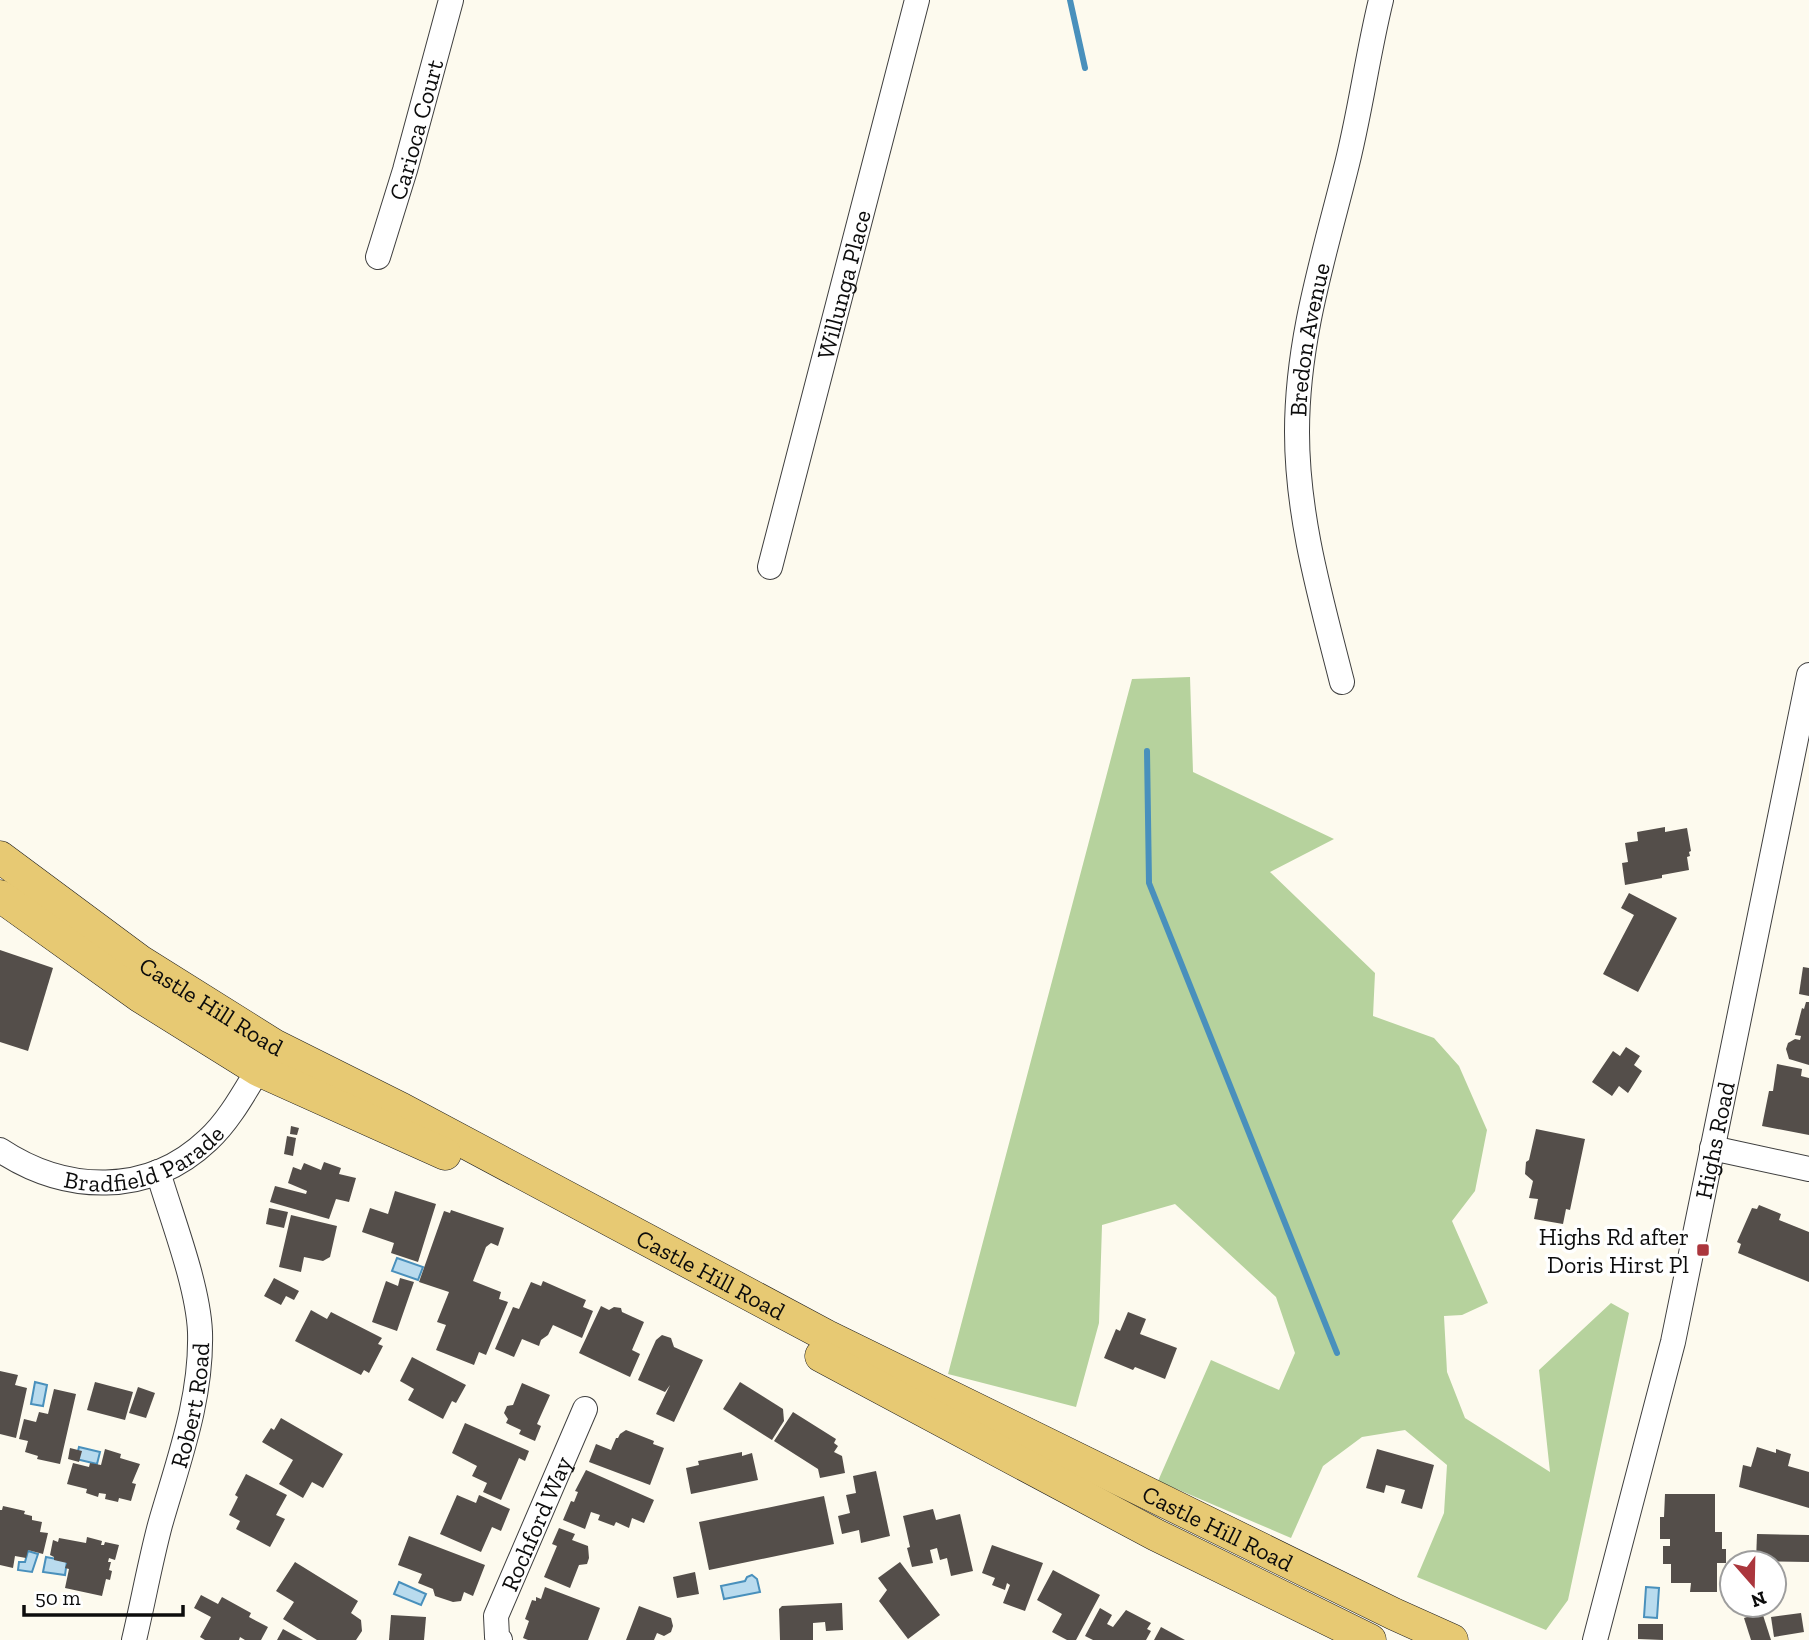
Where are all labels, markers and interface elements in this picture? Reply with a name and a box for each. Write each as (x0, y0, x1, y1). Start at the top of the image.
street label: Carioca Court (382, 56, 449, 203)
street label: Willunga Place (810, 207, 877, 362)
street label: Bredon Avenue (1283, 260, 1336, 417)
street label: Castle Hill Road (134, 950, 288, 1062)
street label: Highs Road (1688, 1079, 1740, 1201)
street label: Bradfield Parade (62, 1119, 230, 1197)
place label: Highs Rd after Doris Hirst Pl (1539, 1222, 1689, 1279)
street label: Castle Hill Road (632, 1223, 790, 1326)
marker: Highs Rd after Doris Hirst Pl (1695, 1242, 1711, 1258)
street label: Robert Road (163, 1342, 215, 1471)
street label: Rochford Way (494, 1451, 578, 1595)
street label: Castle Hill Road (1138, 1479, 1298, 1577)
north arrow (1718, 1549, 1788, 1619)
scale bar (24, 1574, 184, 1618)
text: 50 m (35, 1585, 81, 1610)
text: N (1748, 1586, 1769, 1613)

